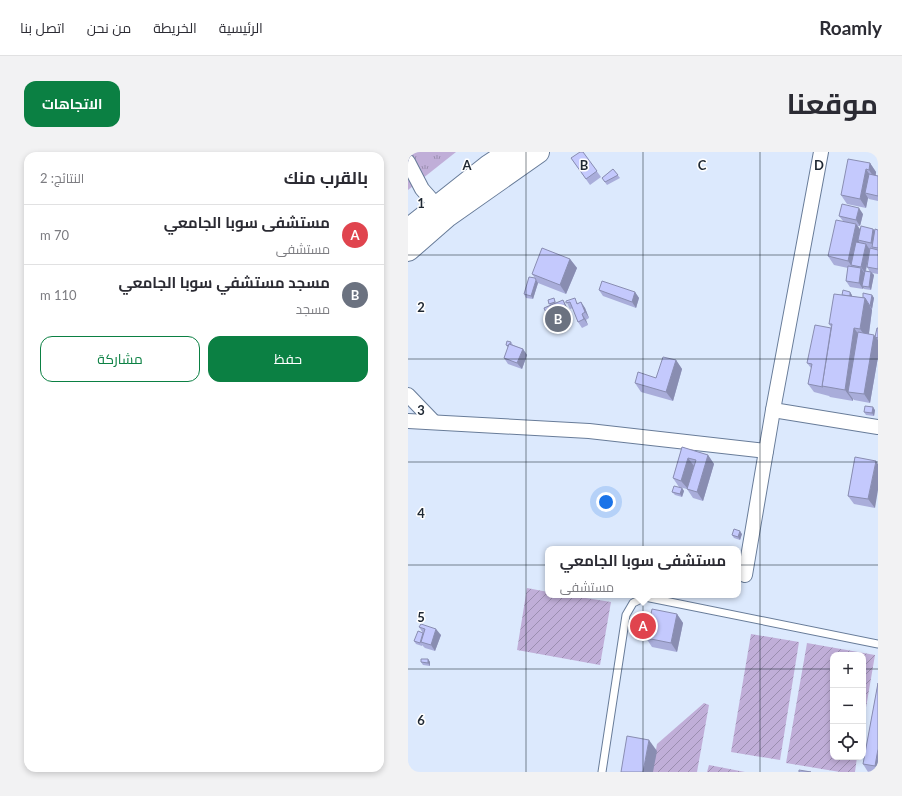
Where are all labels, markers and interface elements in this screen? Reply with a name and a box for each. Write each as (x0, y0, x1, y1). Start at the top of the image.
text: Roamly (819, 16, 882, 39)
text: اتصل بنا (20, 19, 65, 36)
text: من نحن (87, 19, 131, 36)
text: الخريطة (153, 19, 197, 36)
text: الرئيسية (219, 19, 263, 36)
button: الاتجاهات (24, 81, 120, 127)
text: موقعنا (787, 86, 878, 120)
text: A (461, 157, 472, 173)
text: B (580, 157, 589, 173)
text: C (698, 157, 707, 173)
text: D (814, 157, 824, 173)
text: بالقرب منك (284, 167, 368, 188)
text: النتائج: 2 (40, 170, 84, 186)
text: 1 (417, 195, 425, 211)
text: مستشفى سوبا الجامعي (164, 213, 330, 231)
text: 70 m (40, 227, 69, 243)
text: A (350, 227, 360, 243)
text: مستشفى (276, 241, 330, 257)
text: مسجد مستشفي سوبا الجامعي (118, 273, 330, 291)
text: 110 m (40, 287, 77, 303)
text: B (351, 287, 359, 303)
text: 2 (417, 299, 425, 315)
text: مسجد (296, 301, 330, 317)
pin: B (545, 304, 571, 334)
button: مشاركة (40, 336, 200, 382)
button: حفظ (208, 336, 368, 382)
text: 3 (417, 402, 425, 418)
your location (596, 492, 616, 512)
text: 4 (417, 505, 425, 521)
popup (545, 546, 741, 598)
text: مستشفى سوبا الجامعي (560, 551, 726, 569)
text: مستشفى (560, 579, 614, 595)
text: 5 (417, 609, 425, 625)
pin: A (630, 611, 656, 641)
map controls (830, 652, 866, 760)
button: + (830, 652, 866, 688)
button: − (830, 688, 866, 724)
text: 6 (417, 712, 425, 728)
button: locate (830, 724, 866, 760)

